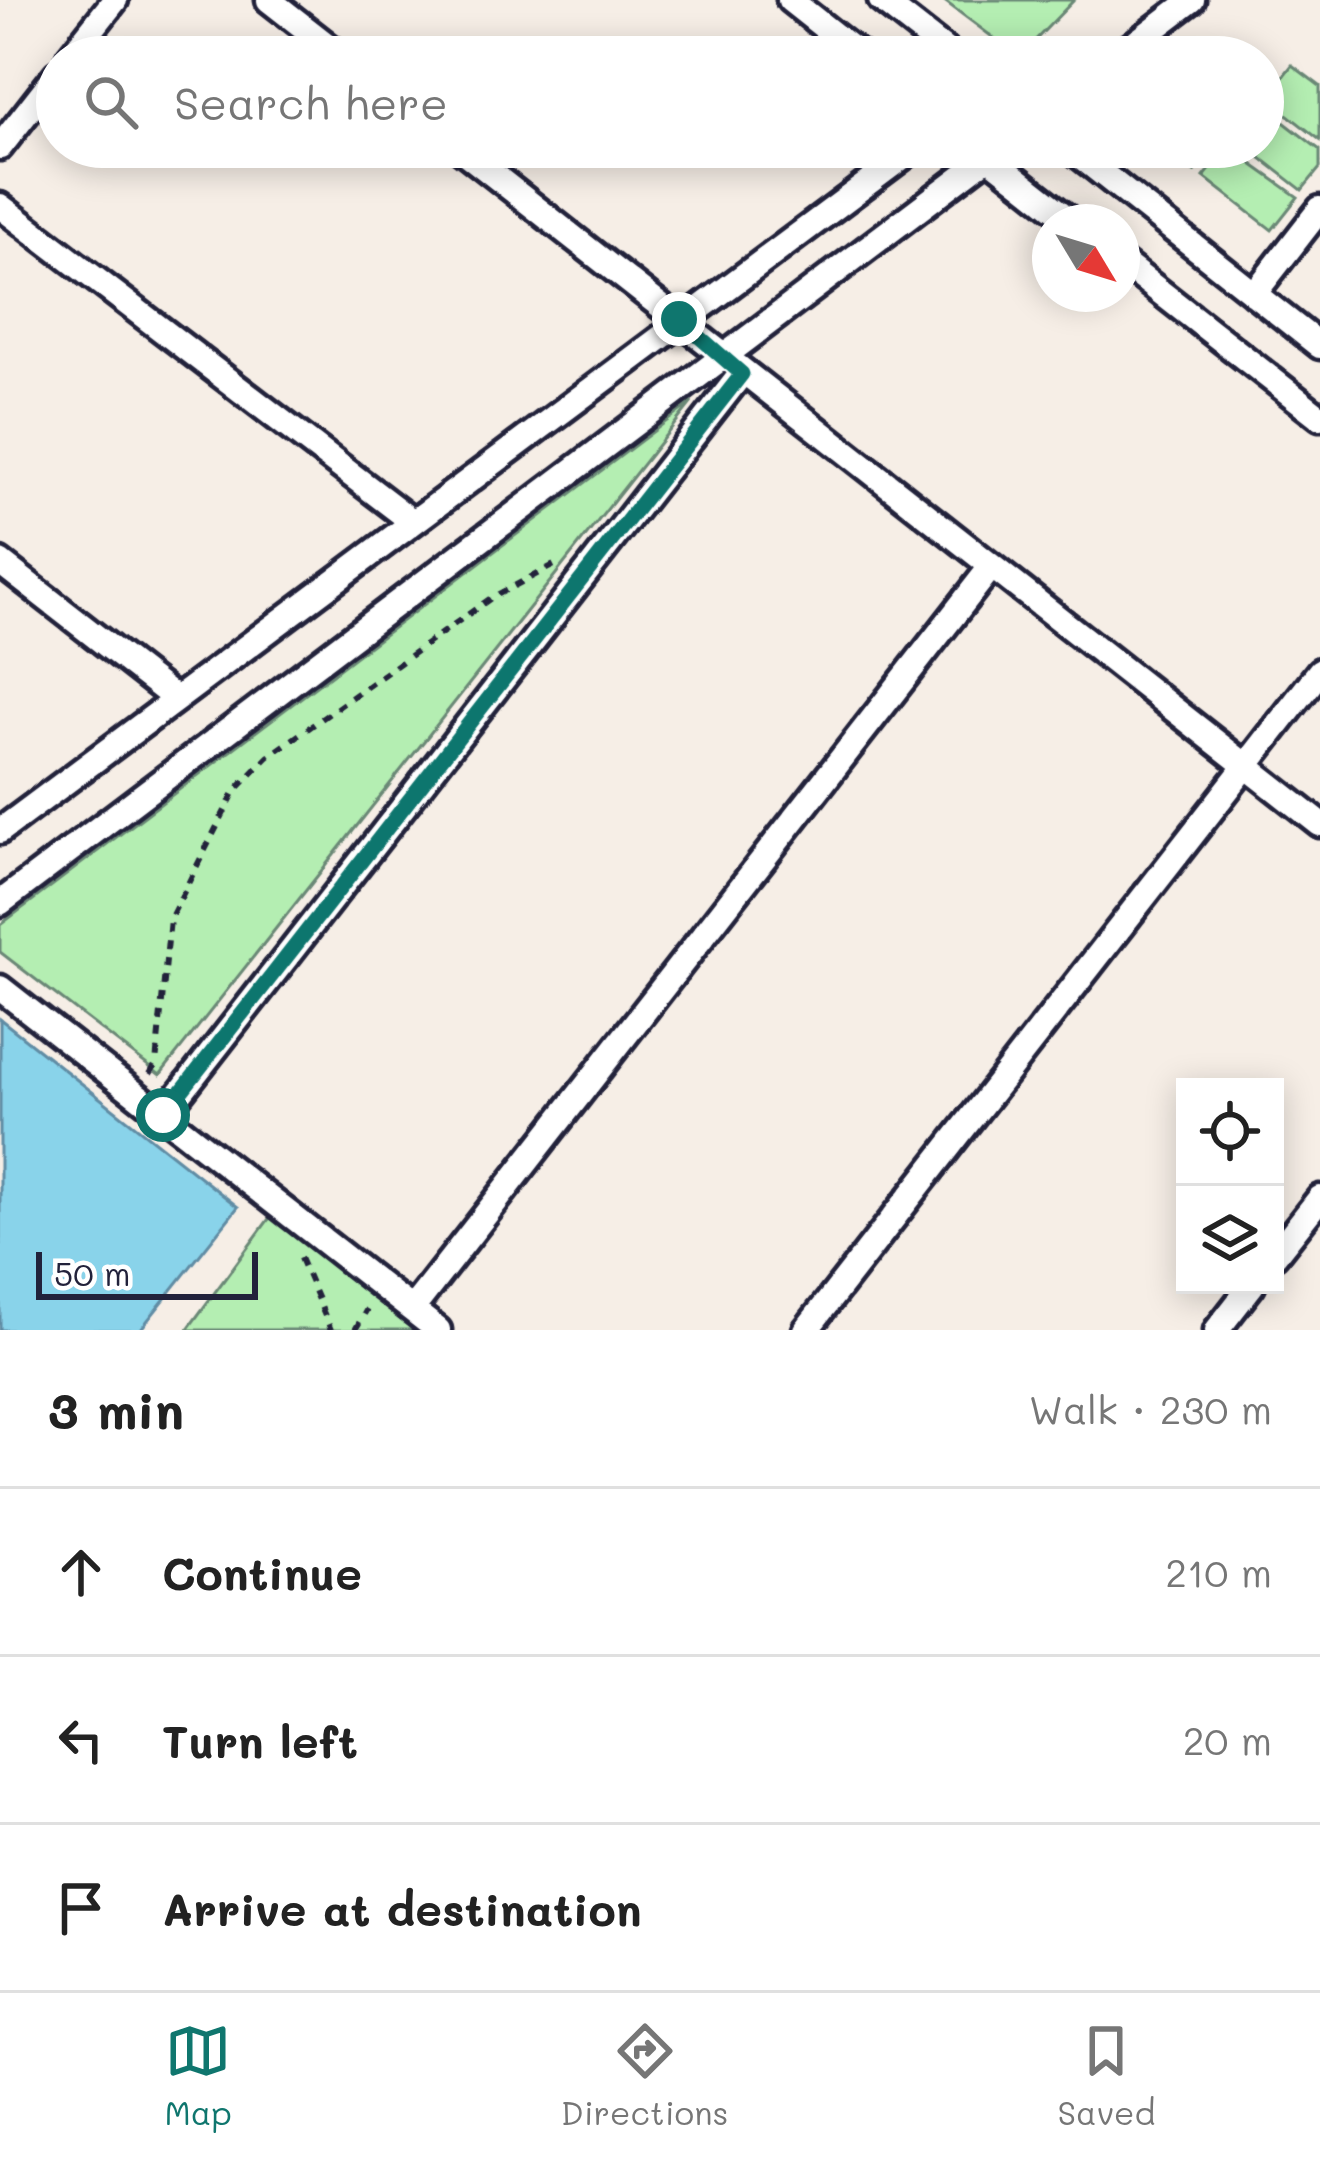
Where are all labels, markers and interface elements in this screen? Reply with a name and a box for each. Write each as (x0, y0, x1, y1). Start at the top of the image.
search box (36, 36, 1284, 168)
icon: search (78, 69, 144, 135)
text: Search here (174, 73, 448, 131)
north arrow (1032, 204, 1140, 312)
route end (652, 292, 706, 346)
map controls (1176, 1078, 1284, 1294)
button: locate (1176, 1078, 1284, 1186)
route start (136, 1088, 190, 1142)
button: layers (1176, 1186, 1284, 1294)
scale bar (36, 1246, 258, 1299)
text: 50 m (54, 1251, 130, 1294)
text: 3 min (48, 1375, 184, 1442)
text: Walk · 230 m (1029, 1383, 1272, 1434)
icon: ahead (48, 1539, 114, 1605)
text: Continue (162, 1543, 362, 1601)
text: 210 m (1165, 1546, 1272, 1597)
icon: left (48, 1707, 114, 1773)
text: Turn left (162, 1711, 358, 1769)
text: 20 m (1183, 1714, 1272, 1765)
icon: arrive (48, 1875, 114, 1941)
text: Arrive at destination (162, 1879, 642, 1937)
tab: Map (165, 2018, 232, 2133)
tab: Directions (561, 2018, 728, 2133)
tab: Saved (1058, 2018, 1155, 2133)

